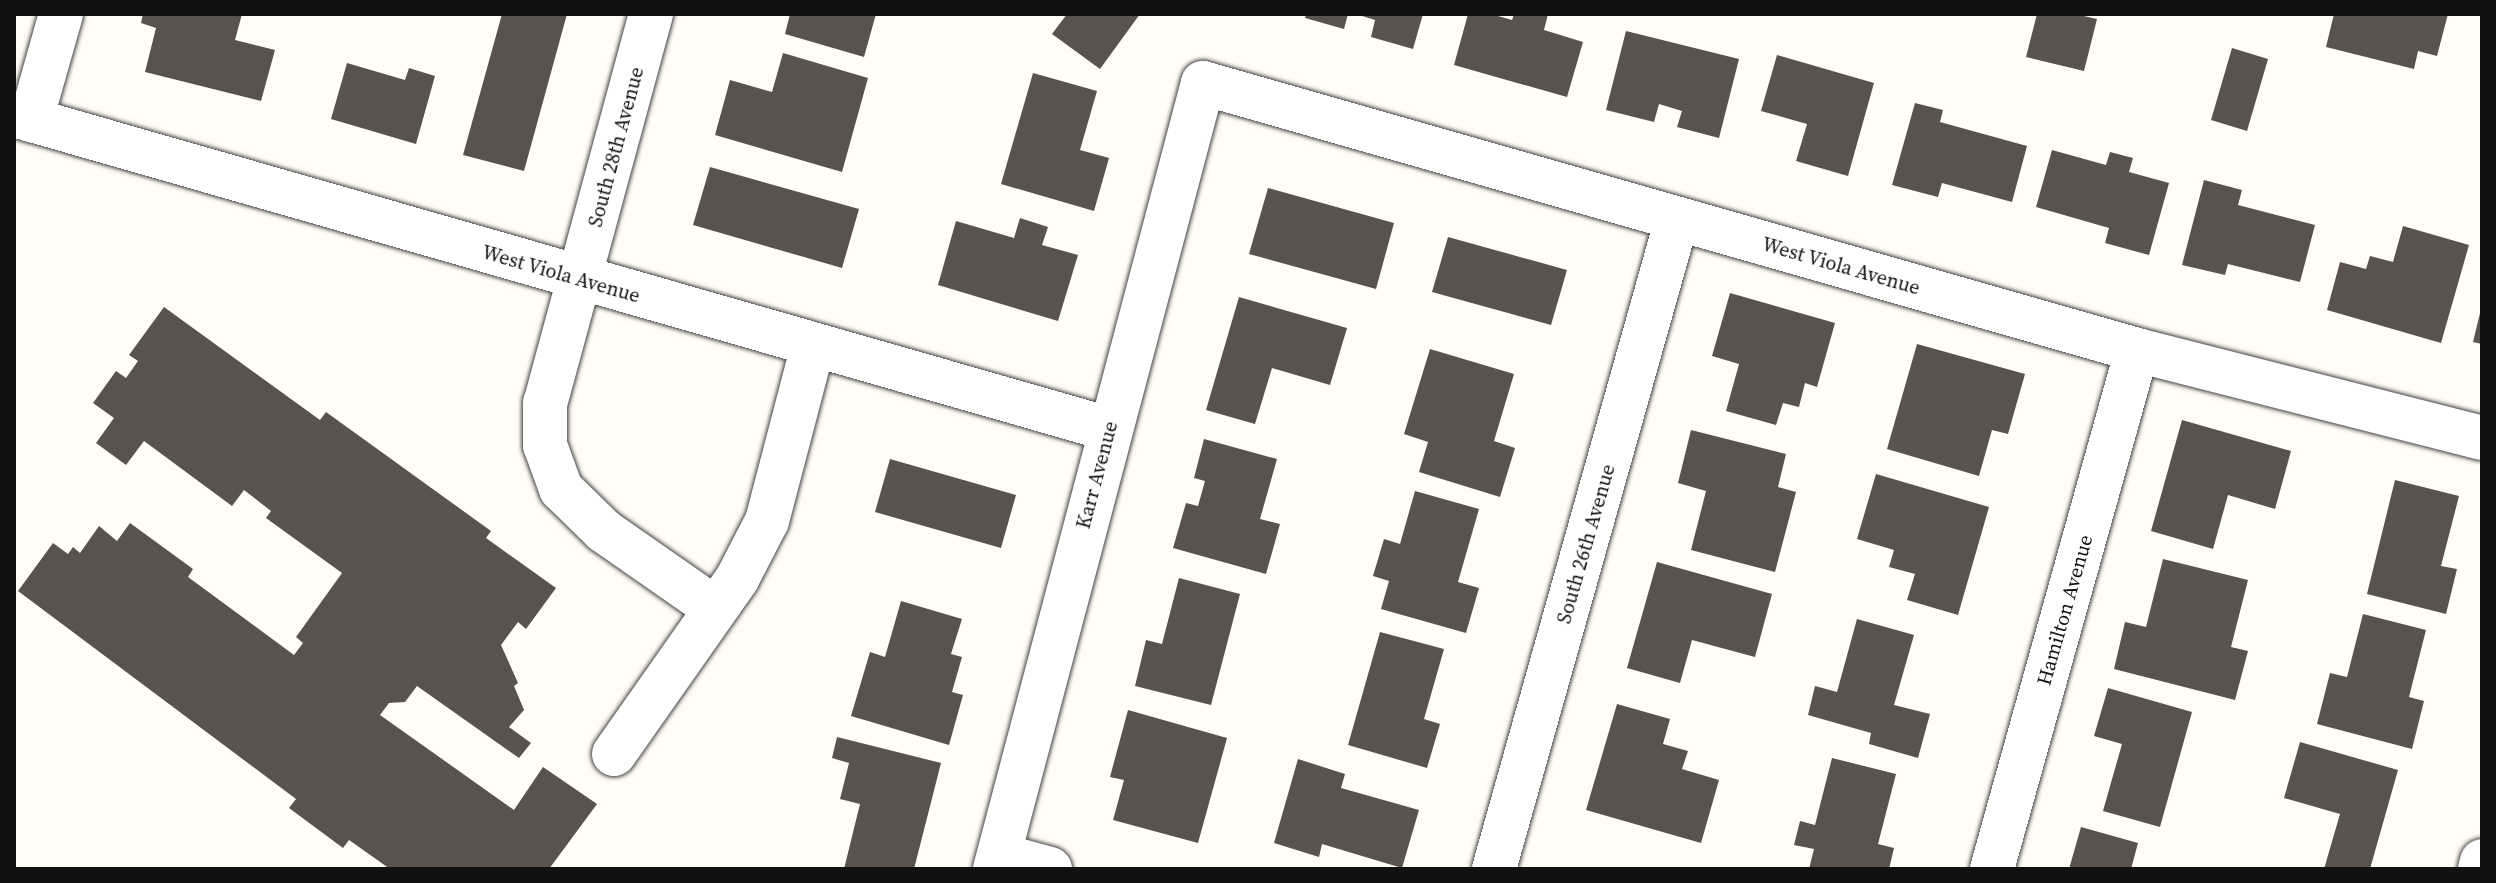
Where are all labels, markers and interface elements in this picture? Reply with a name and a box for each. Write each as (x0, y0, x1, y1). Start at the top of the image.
street label: South 28th Avenue (583, 64, 649, 230)
street label: West Viola Avenue (1759, 232, 1923, 300)
street label: West Viola Avenue (479, 240, 643, 308)
street label: Karr Avenue (1071, 419, 1123, 531)
street label: South 26th Avenue (1552, 462, 1620, 626)
street label: Hamilton Avenue (2032, 532, 2098, 688)

